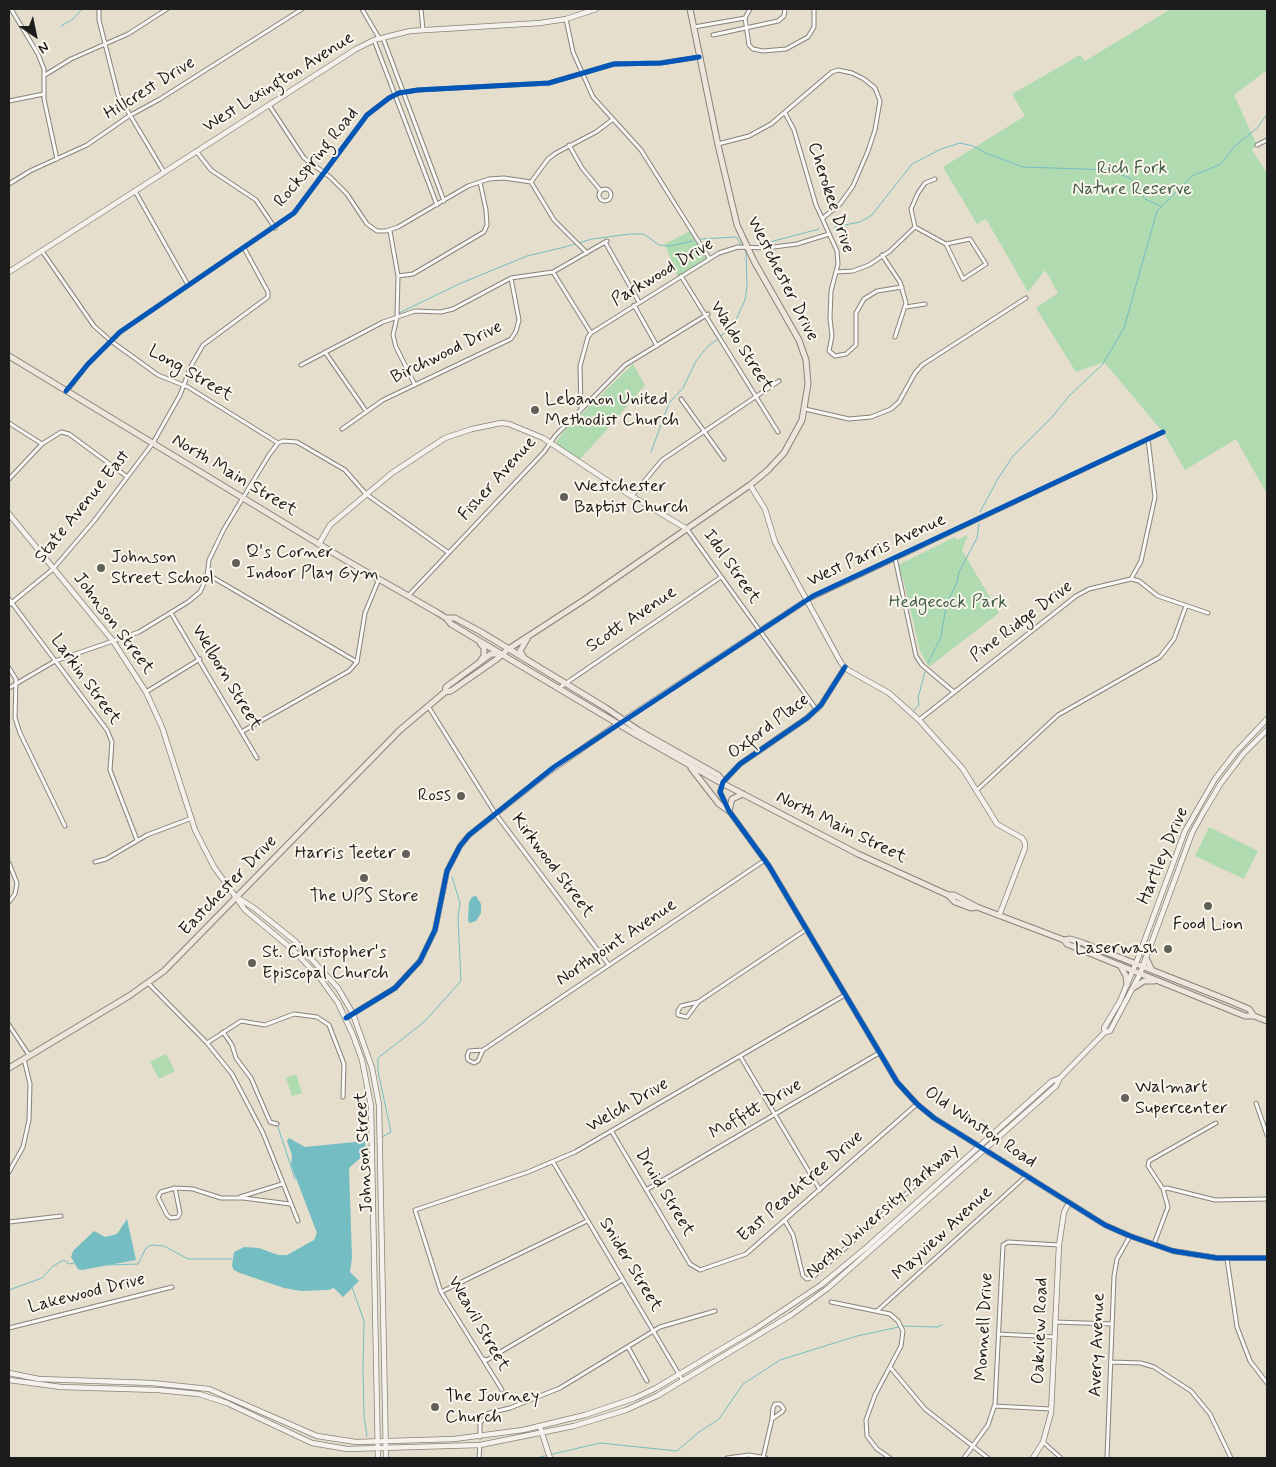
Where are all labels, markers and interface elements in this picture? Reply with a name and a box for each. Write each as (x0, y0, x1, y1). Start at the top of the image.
north arrow (10, 10, 60, 60)
street label: West Lexington Avenue (199, 28, 359, 138)
text: N (34, 37, 52, 58)
street label: Hillcrest Drive (101, 52, 199, 126)
street label: Rockspring Road (270, 104, 364, 212)
street label: Cherokee Drive (802, 140, 858, 256)
park label: Rich Fork Nature Reserve (1072, 158, 1192, 200)
street label: Westchester Drive (741, 213, 823, 345)
street label: Parkwood Drive (608, 234, 718, 312)
street label: Waldo Street (705, 298, 777, 396)
street label: Birchwood Drive (388, 317, 506, 389)
street label: Long Street (144, 341, 236, 407)
place label: Lebanon United Methodist Church (545, 389, 679, 432)
marker: Lebanon United Methodist Church (529, 404, 541, 416)
street label: North Main Street (167, 430, 301, 522)
street label: Fisher Avenue (454, 432, 542, 526)
street label: State Avenue East (31, 446, 135, 568)
place label: Westchester Baptist Church (574, 476, 688, 518)
marker: Westchester Baptist Church (558, 491, 570, 503)
street label: West Parris Avenue (804, 509, 950, 593)
street label: Idol Street (698, 526, 764, 608)
place label: Q's Corner Indoor Play Gym (246, 542, 379, 584)
place label: Johnson Street School (111, 547, 214, 590)
marker: Q's Corner Indoor Play Gym (230, 557, 242, 569)
marker: Johnson Street School (95, 562, 107, 574)
street label: Johnson Street (68, 569, 158, 679)
street label: Pine Ridge Drive (966, 576, 1078, 668)
street label: Scott Avenue (583, 582, 681, 658)
park label: Hedgecock Park (889, 592, 1007, 614)
street label: Welborn Street (186, 621, 266, 735)
street label: Larkin Street (45, 631, 125, 729)
street label: Oxford Place (724, 689, 814, 765)
place label: Ross (418, 785, 451, 807)
street label: North Main Street (772, 787, 910, 869)
marker: Ross (455, 790, 467, 802)
street label: Hartley Drive (1134, 804, 1194, 908)
street label: Kirkwood Street (506, 810, 598, 922)
street label: Eastchester Drive (176, 831, 282, 941)
place label: Harris Teeter (295, 843, 396, 865)
marker: Harris Teeter (400, 848, 412, 860)
marker: The UPS Store (358, 872, 370, 884)
place label: The UPS Store (309, 886, 419, 908)
street label: Northpoint Avenue (553, 895, 681, 991)
marker: Food Lion (1202, 900, 1214, 912)
place label: Food Lion (1173, 914, 1243, 936)
place label: Laserwash (1075, 938, 1158, 960)
place label: St. Christopher's Episcopal Church (262, 942, 389, 984)
marker: Laserwash (1162, 943, 1174, 955)
marker: St. Christopher's Episcopal Church (246, 957, 258, 969)
street label: Welch Drive (583, 1074, 673, 1138)
street label: Moffitt Drive (706, 1075, 806, 1145)
place label: Walmart Supercenter (1135, 1077, 1228, 1120)
street label: Old Winston Road (920, 1083, 1040, 1173)
street label: Johnson Street (351, 1090, 379, 1214)
marker: Walmart Supercenter (1119, 1092, 1131, 1104)
street label: East Peachtree Drive (734, 1127, 868, 1247)
street label: North University Parkway (802, 1140, 964, 1284)
street label: Druid Street (629, 1145, 699, 1241)
street label: Mayview Avenue (889, 1182, 997, 1286)
street label: Snider Street (594, 1214, 666, 1316)
street label: Lakewood Drive (26, 1269, 148, 1319)
street label: Monnell Drive (971, 1272, 999, 1382)
street label: Weavil Street (442, 1273, 514, 1375)
street label: Oakview Road (1028, 1277, 1054, 1385)
street label: Avery Avenue (1085, 1292, 1111, 1398)
place label: The Journey Church (445, 1386, 539, 1428)
marker: The Journey Church (429, 1401, 441, 1413)

